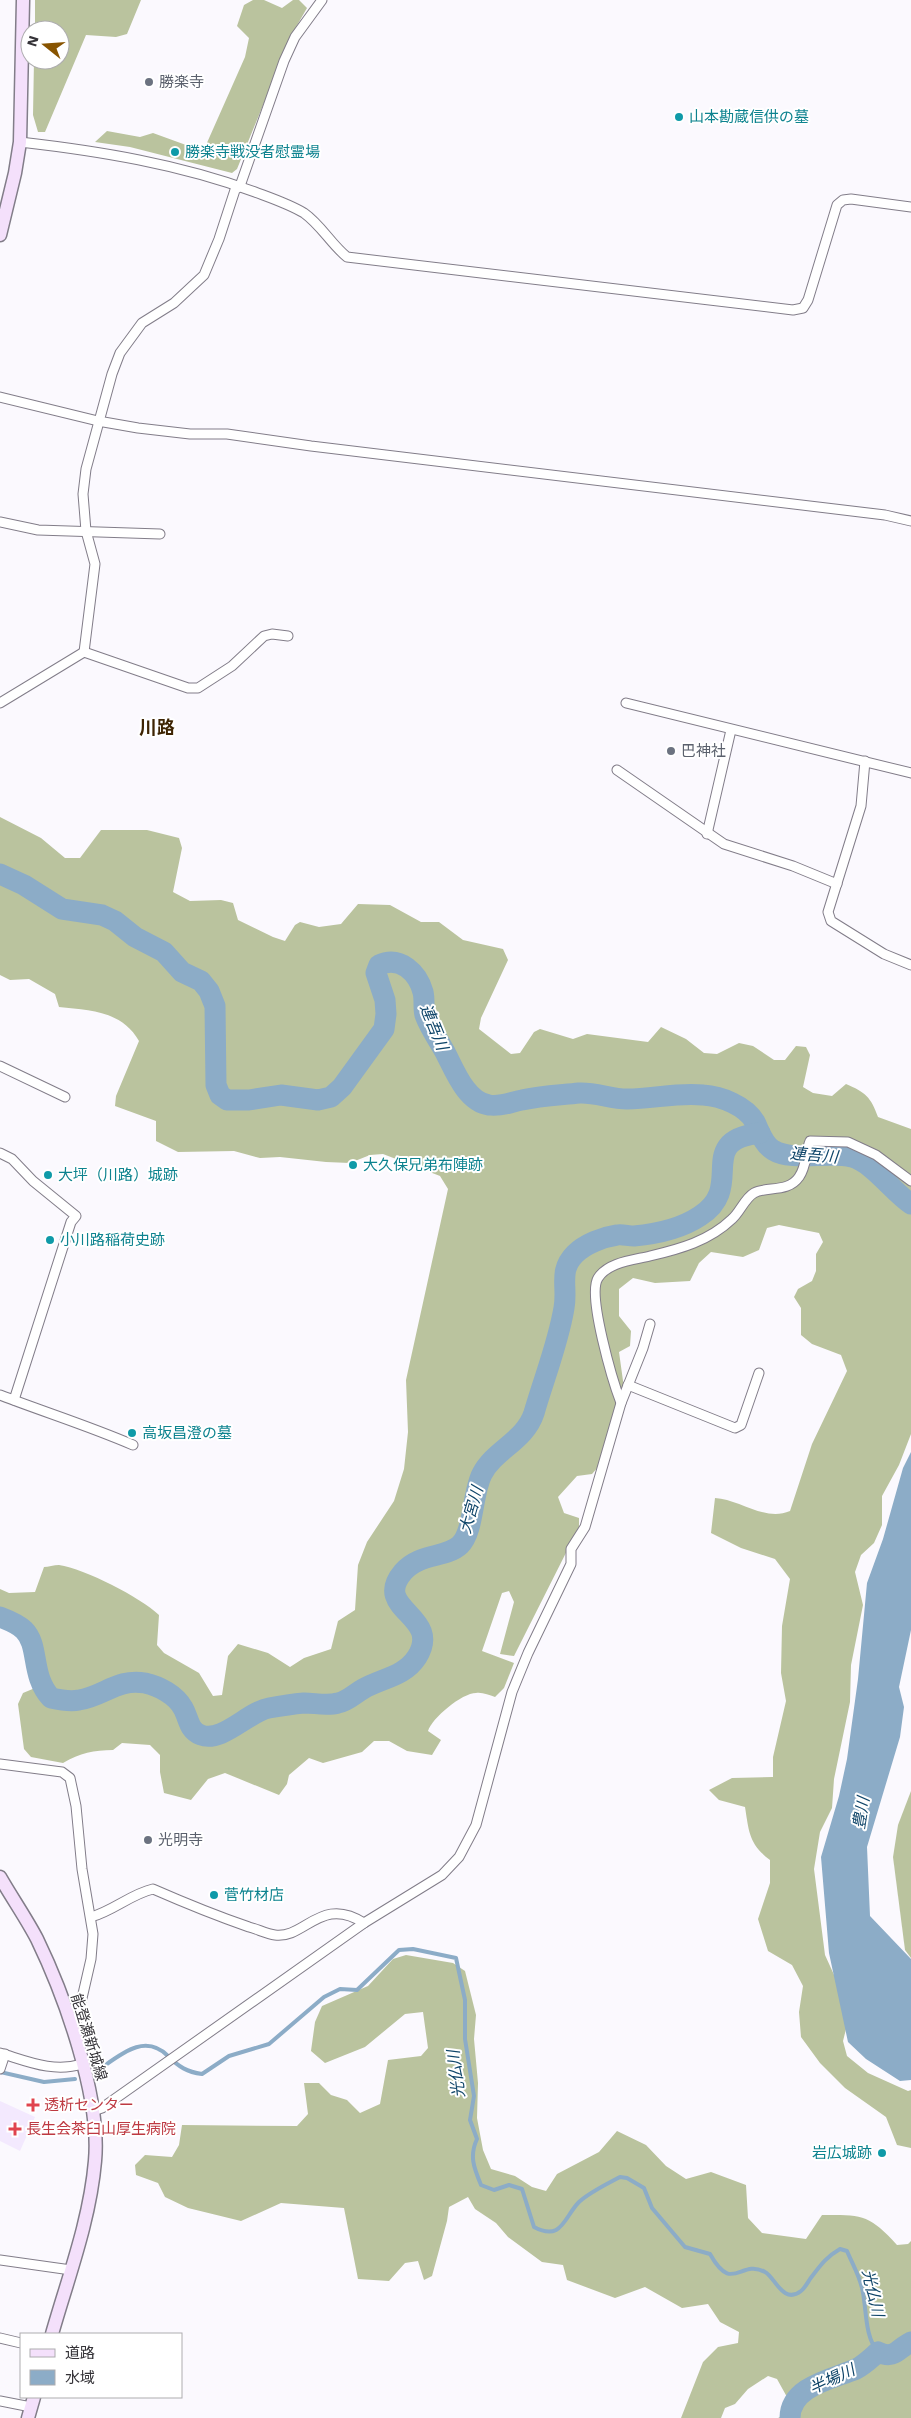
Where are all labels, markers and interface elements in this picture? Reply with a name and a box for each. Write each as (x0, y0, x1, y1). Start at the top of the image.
north arrow (20, 20, 70, 70)
text: N (23, 34, 42, 48)
place label: 勝楽寺 (159, 73, 204, 91)
marker: 勝楽寺 (143, 76, 155, 88)
place label: 山本勘蔵信供の墓 (689, 108, 809, 126)
marker: 山本勘蔵信供の墓 (673, 111, 685, 123)
place label: 勝楽寺戦没者慰霊場 (185, 143, 320, 161)
marker: 勝楽寺戦没者慰霊場 (169, 146, 181, 158)
district label: 川路 (139, 717, 175, 738)
place label: 巴神社 (681, 742, 726, 760)
marker: 巴神社 (665, 745, 677, 757)
water label: 連吾川 (416, 1001, 453, 1055)
water label: 連吾川 (789, 1143, 841, 1167)
place label: 大久保兄弟布陣跡 (363, 1156, 483, 1174)
marker: 大久保兄弟布陣跡 (347, 1159, 359, 1171)
place label: 大坪（川路）城跡 (58, 1166, 178, 1184)
marker: 大坪（川路）城跡 (42, 1169, 54, 1181)
place label: 小川路稲荷史跡 (60, 1231, 165, 1249)
marker: 小川路稲荷史跡 (44, 1234, 56, 1246)
place label: 高坂昌澄の墓 (142, 1424, 232, 1442)
marker: 高坂昌澄の墓 (126, 1427, 138, 1439)
water label: 大宮川 (455, 1482, 487, 1536)
water label: 豊川 (849, 1794, 873, 1830)
place label: 光明寺 (158, 1831, 203, 1849)
marker: 光明寺 (142, 1834, 154, 1846)
place label: 菅竹材店 (224, 1886, 284, 1904)
marker: 菅竹材店 (208, 1889, 220, 1901)
street label: 能登瀬新城線 (67, 1991, 111, 2083)
water label: 光仏川 (443, 2047, 468, 2099)
place label: 透析センター (44, 2096, 134, 2114)
marker: 透析センター (26, 2098, 40, 2112)
place label: 長生会茶臼山厚生病院 (26, 2120, 176, 2138)
marker: 長生会茶臼山厚生病院 (8, 2122, 22, 2136)
place label: 岩広城跡 (812, 2144, 872, 2162)
marker: 岩広城跡 (876, 2147, 888, 2159)
water label: 光仏川 (858, 2267, 888, 2320)
legend (20, 2333, 182, 2398)
text: 道路 (65, 2344, 95, 2362)
water label: 半場川 (806, 2359, 860, 2398)
text: 水域 (65, 2369, 95, 2387)

